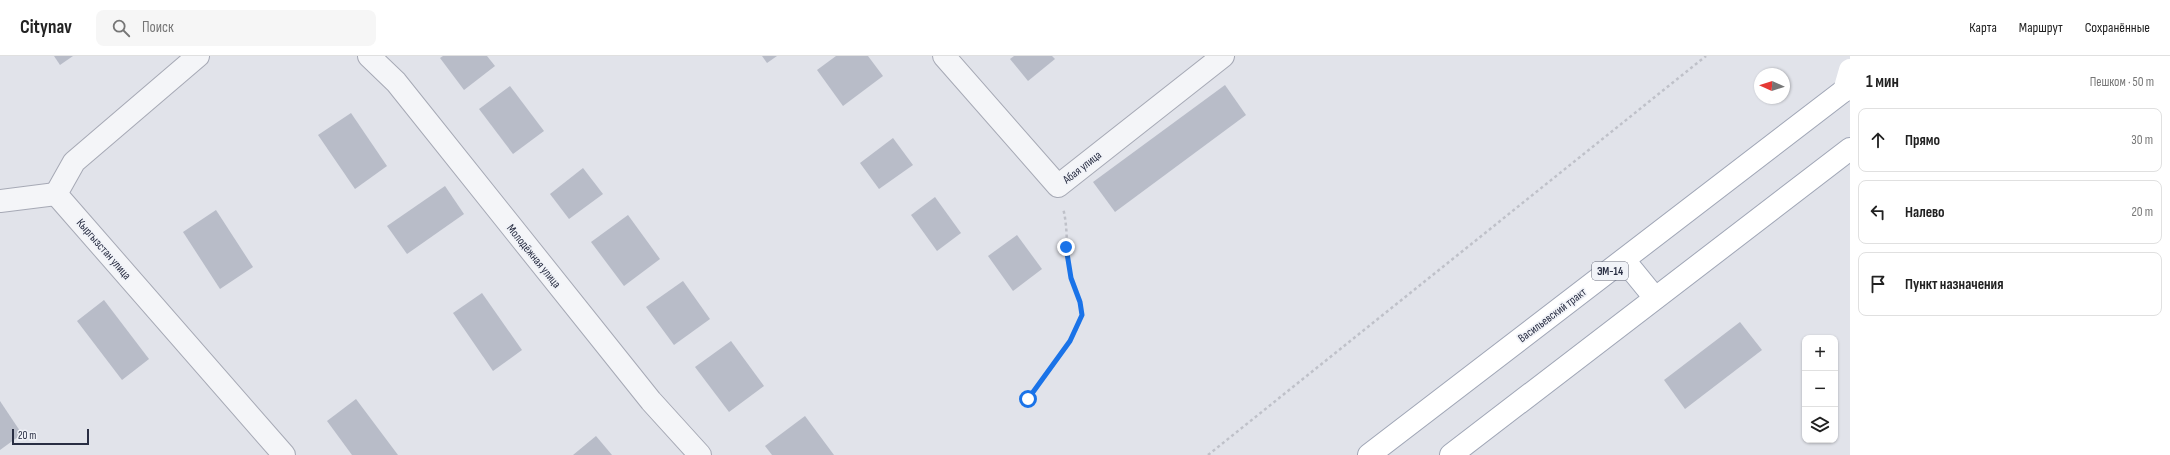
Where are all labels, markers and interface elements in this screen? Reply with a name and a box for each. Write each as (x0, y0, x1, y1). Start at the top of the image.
search box (96, 10, 376, 46)
text: Citynav (20, 16, 72, 39)
icon: search (110, 17, 132, 39)
text: Поиск (142, 18, 174, 37)
text: Карта (1969, 19, 1997, 36)
text: Маршрут (2019, 19, 2063, 36)
text: Сохранённые (2085, 19, 2150, 36)
north arrow (1754, 68, 1790, 104)
text: 1 мин (1866, 72, 1899, 92)
text: Пешком · 50 m (2090, 74, 2154, 90)
icon: ahead (1867, 129, 1889, 151)
text: Прямо (1905, 131, 1940, 150)
text: 30 m (2131, 132, 2153, 148)
street label: Абая улица (1059, 147, 1105, 188)
icon: left (1867, 201, 1889, 223)
text: Налево (1905, 203, 1945, 222)
text: 20 m (2131, 204, 2153, 220)
street label: Кыргызстан улица (73, 216, 134, 283)
street label: Молодёжная улица (503, 221, 564, 292)
route end (1057, 238, 1075, 256)
road number: ЭМ-14 (1592, 262, 1628, 280)
icon: arrive (1867, 273, 1889, 295)
text: Пункт назначения (1905, 275, 2003, 294)
street label: Васильевский тракт (1515, 285, 1589, 346)
map controls (1802, 335, 1838, 443)
button: + (1802, 335, 1838, 371)
button: − (1802, 371, 1838, 407)
route start (1019, 390, 1037, 408)
button: layers (1802, 407, 1838, 443)
scale bar (12, 427, 89, 446)
text: 20 m (18, 429, 36, 442)

